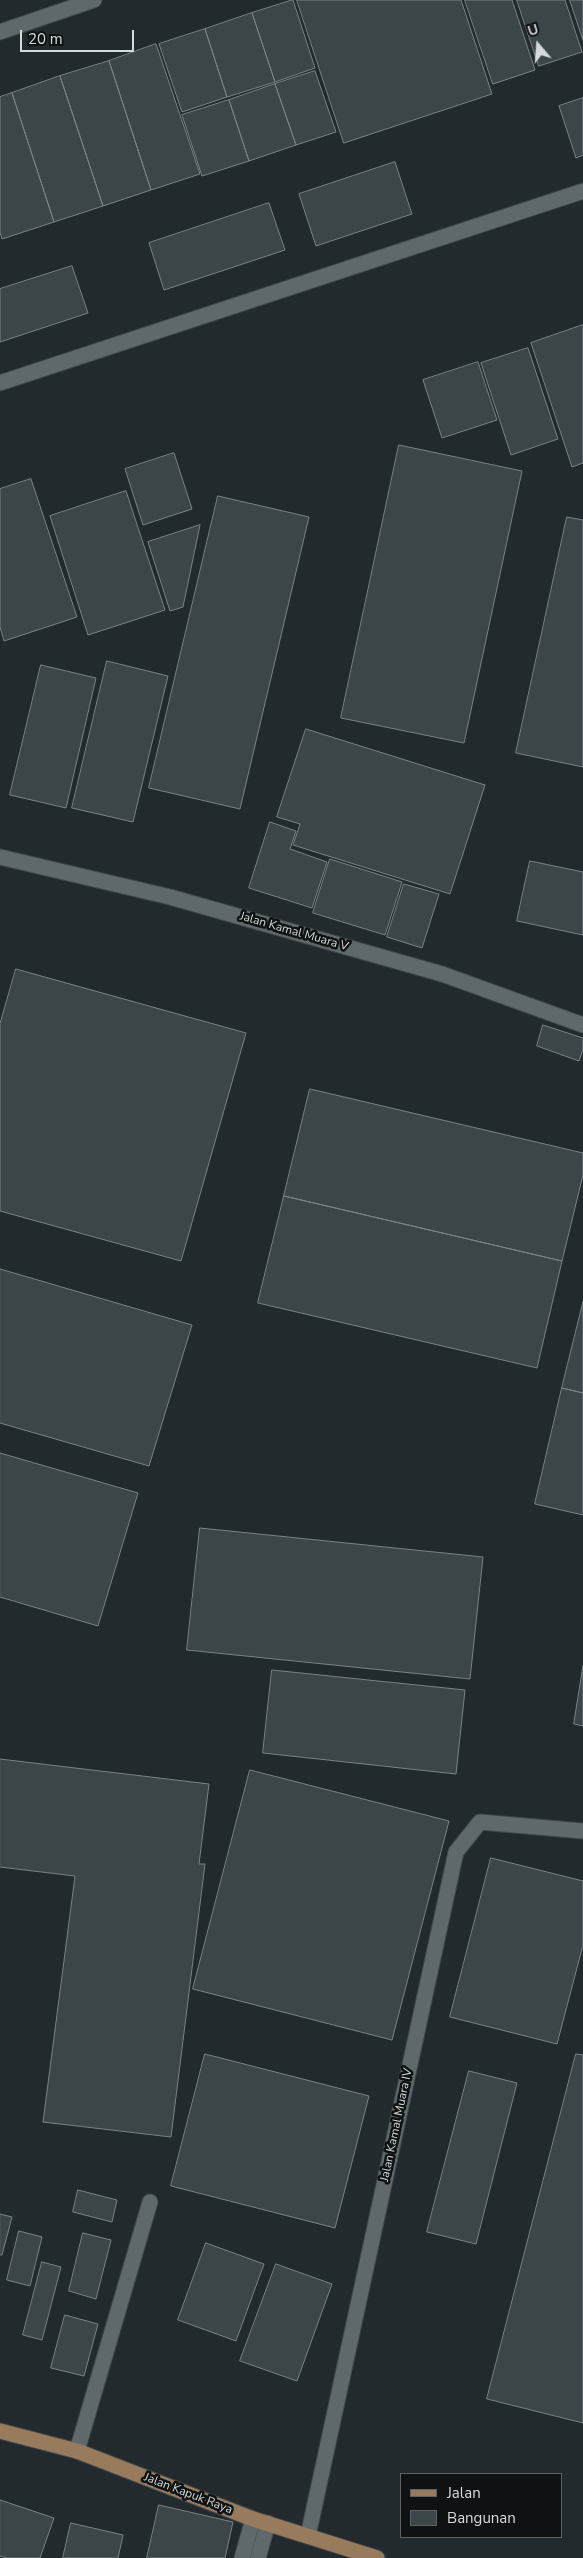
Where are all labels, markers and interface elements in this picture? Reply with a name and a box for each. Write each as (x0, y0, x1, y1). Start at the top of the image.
scale bar (22, 20, 136, 52)
north arrow (513, 20, 563, 70)
text: U (525, 20, 541, 41)
text: 20 m (28, 29, 63, 49)
street label: Jalan Kamal Muara V (238, 910, 350, 954)
street label: Jalan Kamal Muara IV (378, 2067, 416, 2183)
street label: Jalan Kapuk Raya (142, 2471, 234, 2517)
legend (400, 2473, 563, 2538)
text: Jalan (447, 2483, 481, 2503)
text: Bangunan (447, 2508, 516, 2528)

